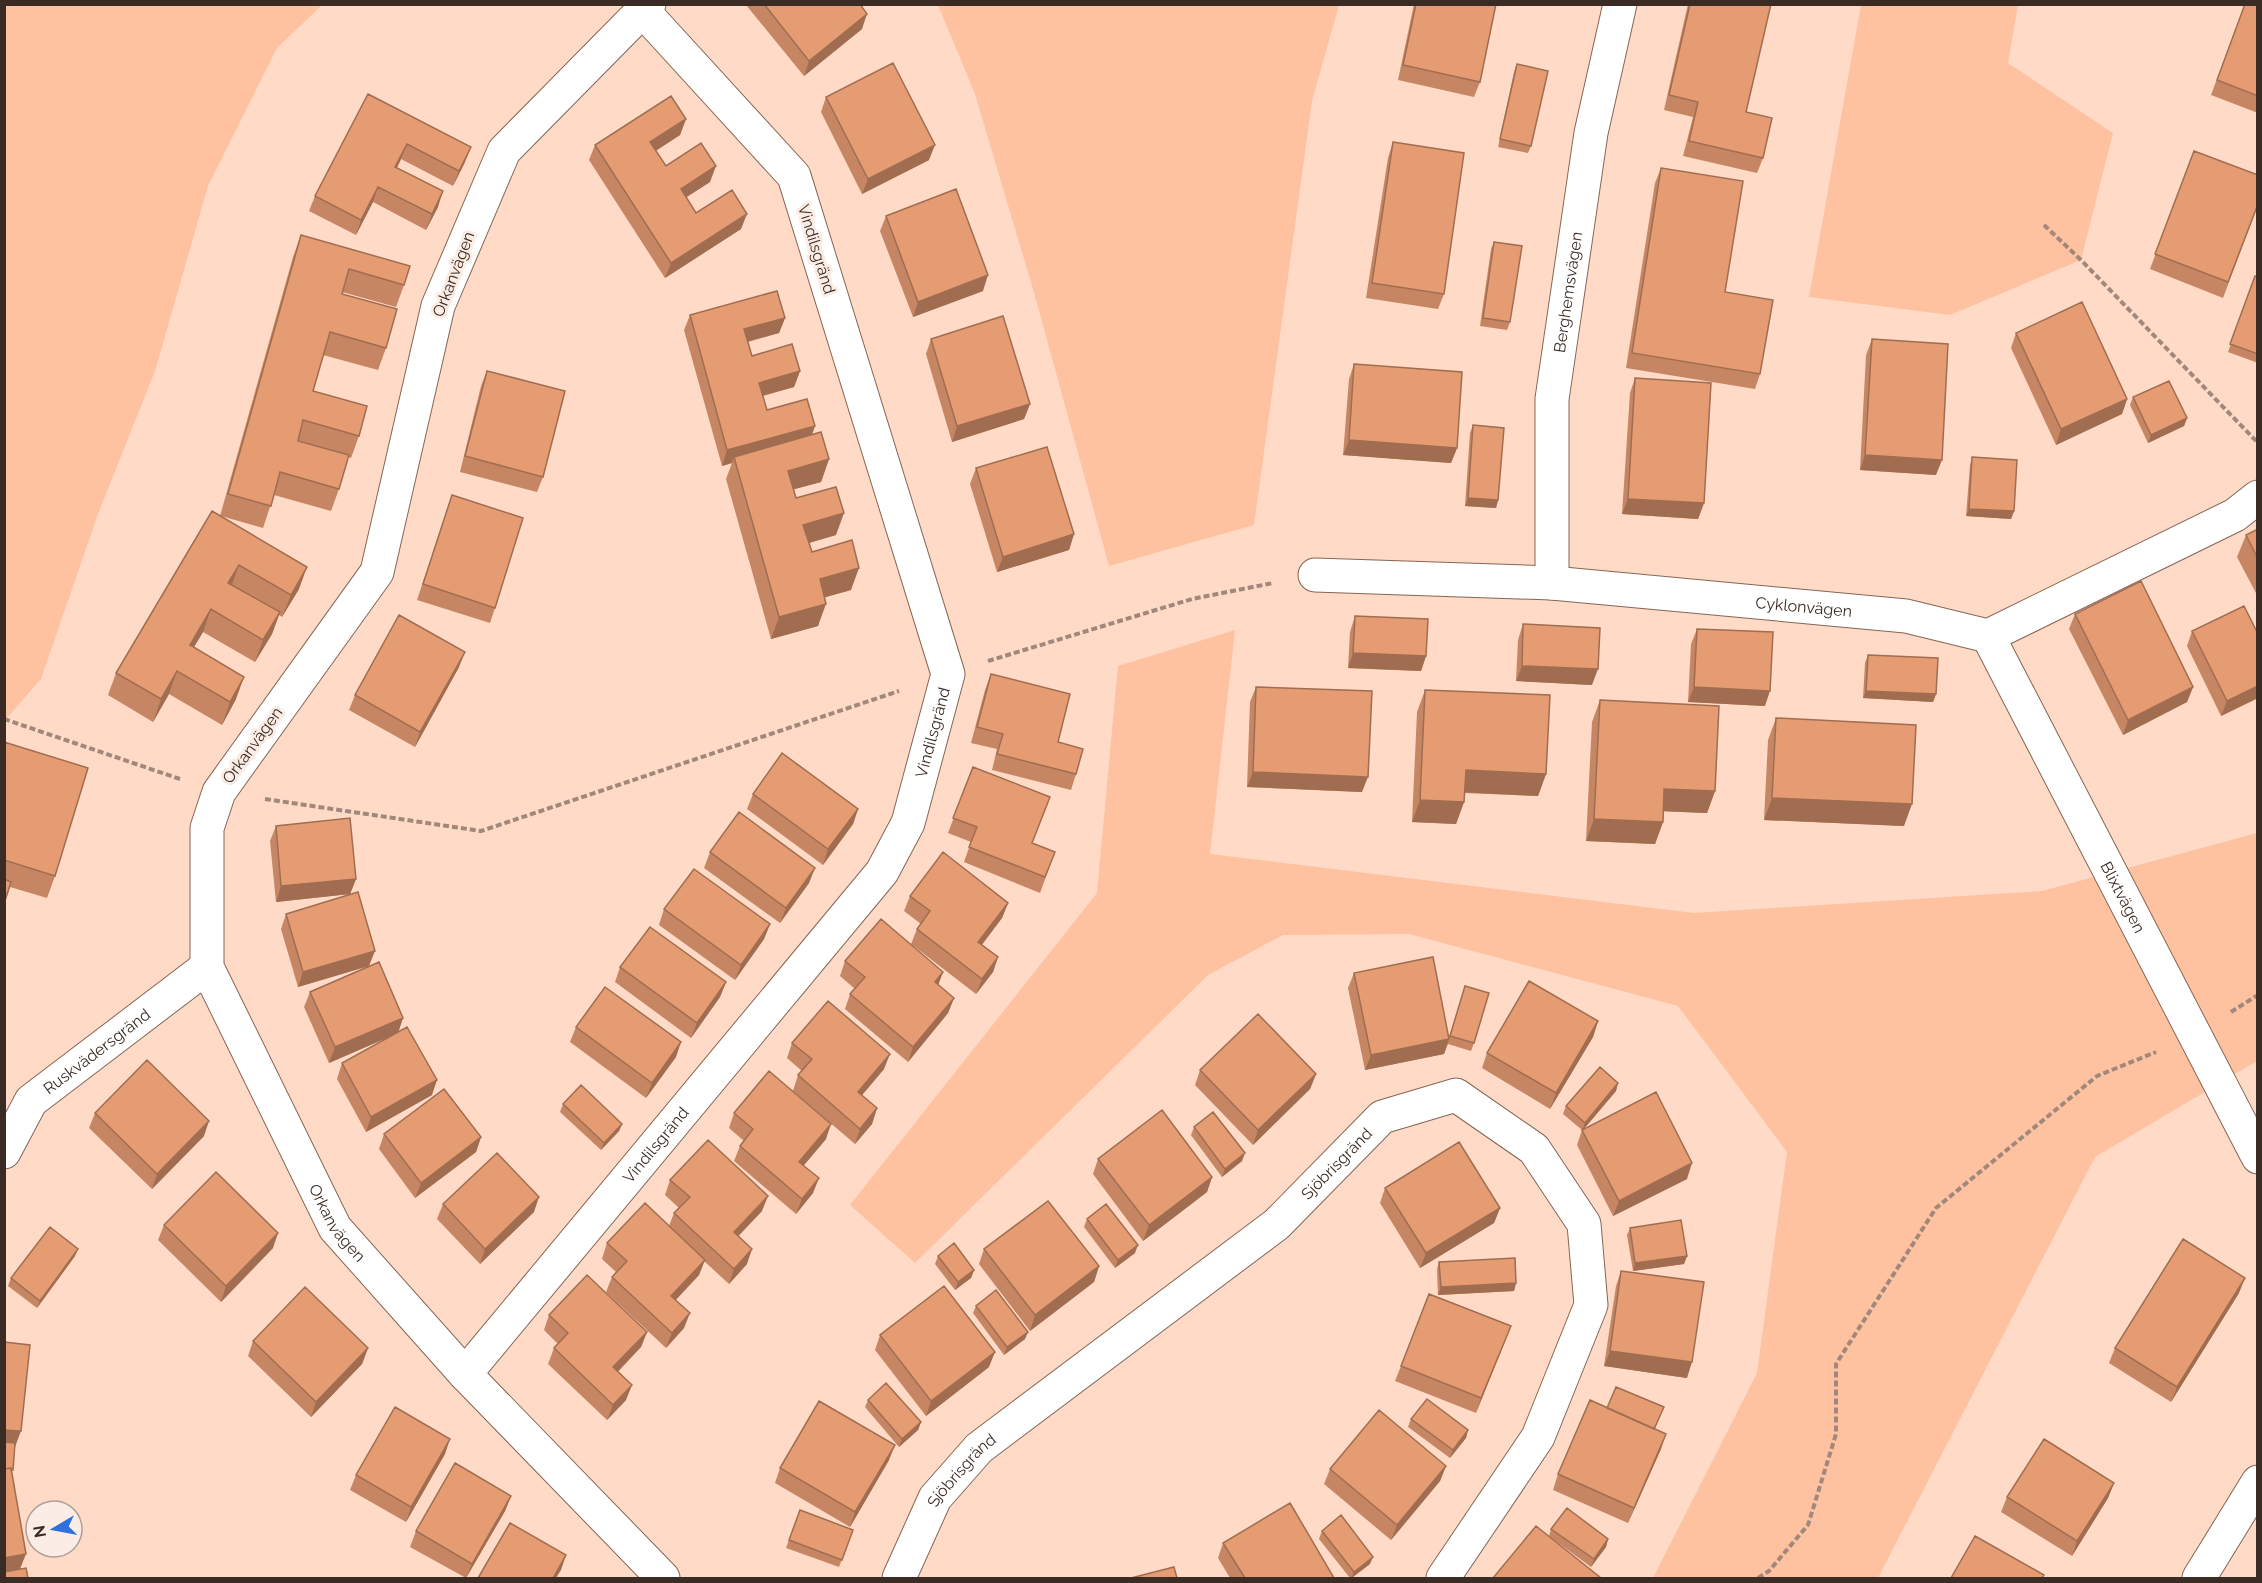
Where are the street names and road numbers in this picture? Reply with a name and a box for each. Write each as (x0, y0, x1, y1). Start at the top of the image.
street label: Vindilsgränd (794, 202, 839, 296)
street label: Orkanvägen (429, 229, 478, 319)
street label: Berghemsvägen (1550, 230, 1586, 354)
street label: Cyklonvägen (1755, 593, 1853, 621)
street label: Vindilsgränd (912, 685, 954, 780)
street label: Orkanvägen (218, 703, 286, 787)
street label: Blixtvägen (2097, 858, 2149, 936)
street label: Ruskvädersgränd (40, 1005, 154, 1098)
street label: Vindilsgränd (619, 1103, 693, 1187)
street label: Sjöbrisgränd (1297, 1124, 1376, 1204)
street label: Orkanvägen (305, 1181, 369, 1266)
street label: Sjöbrisgränd (923, 1430, 1000, 1510)

